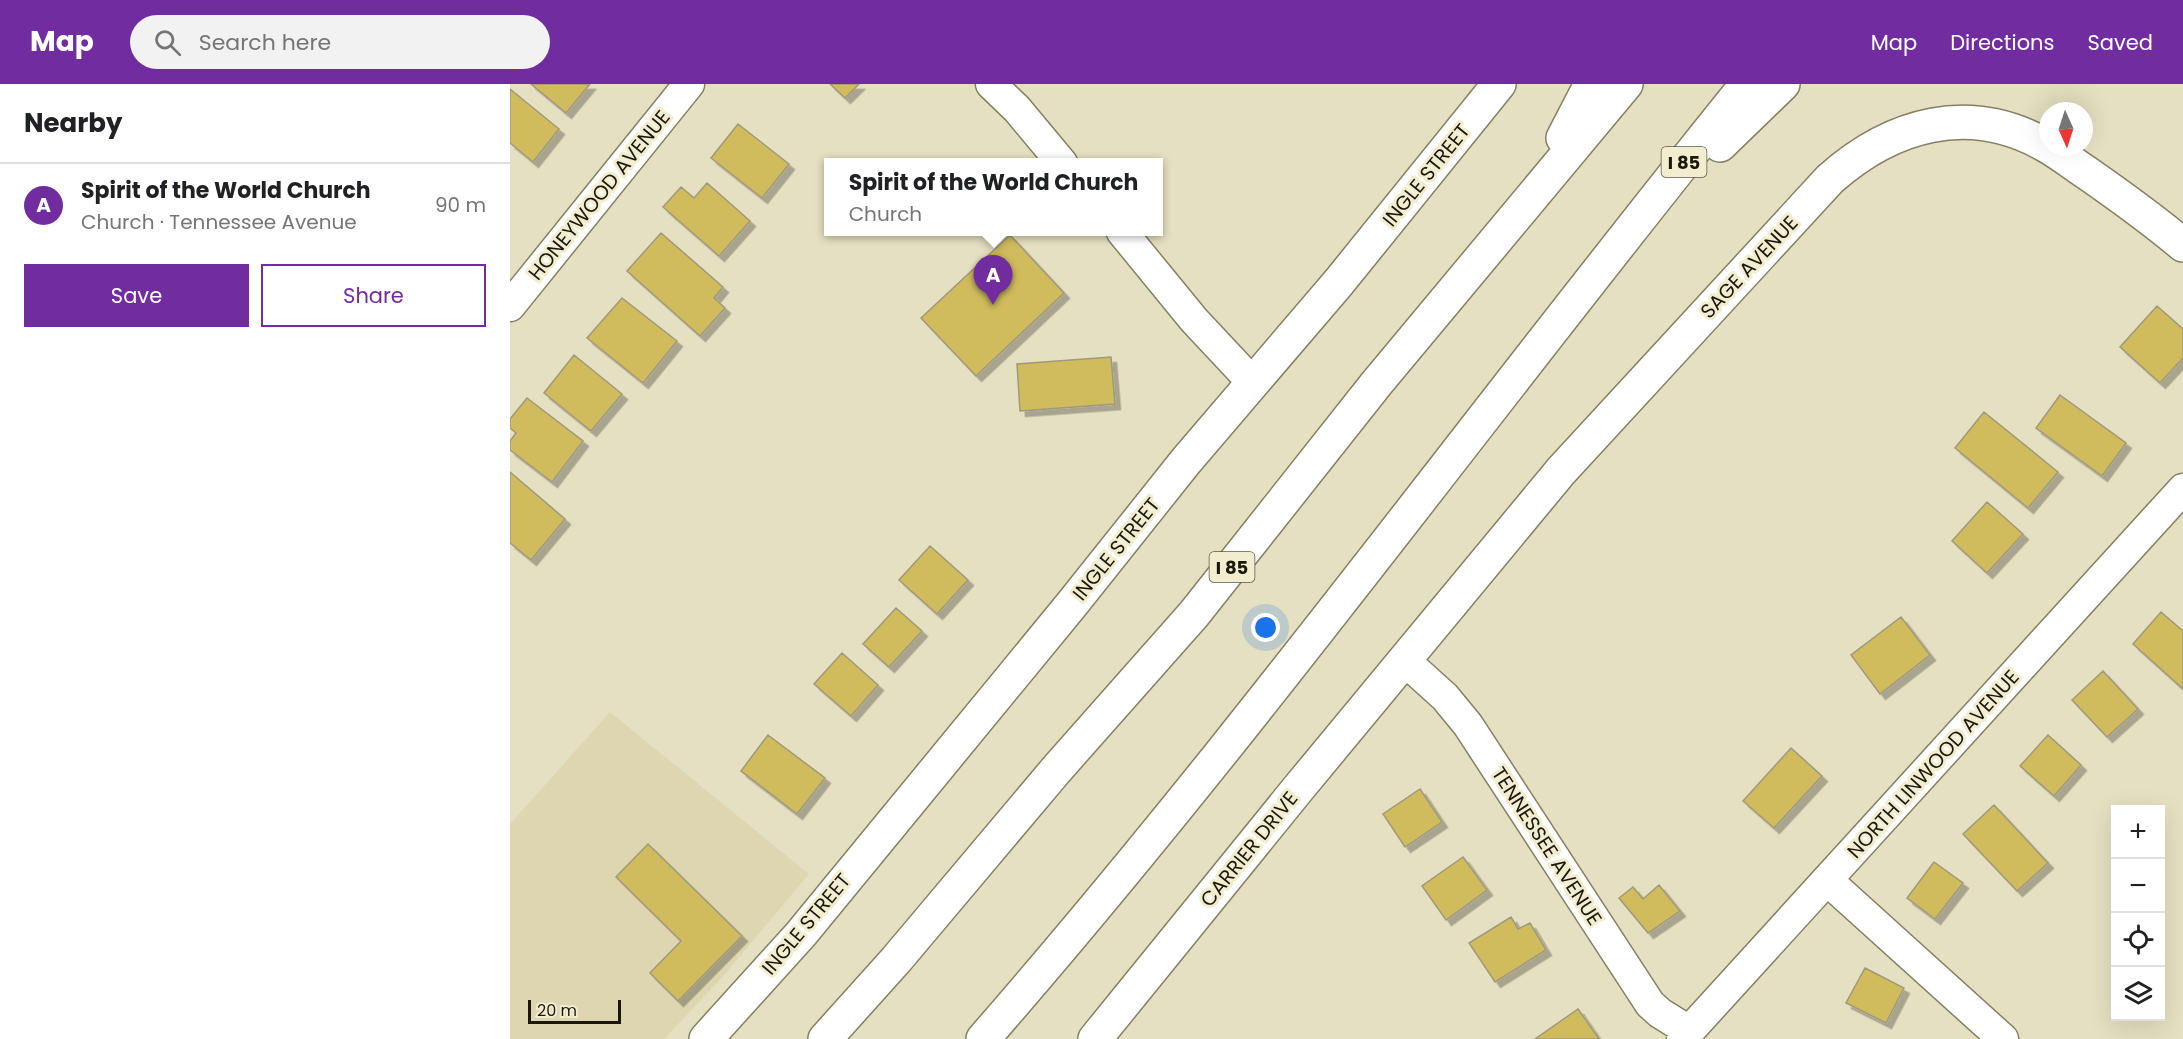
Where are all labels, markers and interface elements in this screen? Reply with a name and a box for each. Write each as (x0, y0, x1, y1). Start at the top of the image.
search box (130, 15, 550, 69)
text: Map (30, 22, 94, 61)
icon: search (151, 26, 184, 59)
text: Search here (199, 27, 331, 58)
text: Map (1871, 28, 1917, 57)
text: Directions (1950, 28, 2054, 57)
text: Saved (2087, 28, 2153, 57)
north arrow (2039, 102, 2093, 156)
street label: HONEYWOOD AVENUE (522, 104, 676, 286)
text: Nearby (24, 105, 122, 141)
street label: INGLE STREET (1376, 118, 1476, 232)
road number: I 85 (1662, 147, 1706, 177)
popup (824, 158, 1163, 236)
text: Spirit of the World Church (849, 167, 1138, 198)
text: Spirit of the World Church (81, 175, 371, 206)
text: A (36, 191, 51, 219)
text: 90 m (435, 191, 486, 219)
text: Church (849, 200, 922, 228)
text: Church · Tennessee Avenue (81, 208, 357, 236)
street label: SAGE AVENUE (1694, 209, 1804, 325)
pin: A (974, 256, 1012, 305)
button: Save (24, 264, 249, 327)
button: Share (261, 264, 486, 327)
street label: INGLE STREET (1066, 492, 1166, 606)
road number: I 85 (1210, 552, 1254, 582)
your location (1251, 613, 1280, 642)
street label: NORTH LINWOOD AVENUE (1841, 664, 2025, 864)
street label: TENNESSEE AVENUE (1485, 761, 1609, 931)
street label: CARRIER DRIVE (1194, 785, 1304, 913)
map controls (2111, 805, 2165, 1021)
button: + (2111, 805, 2165, 859)
button: − (2111, 859, 2165, 913)
street label: INGLE STREET (755, 867, 857, 981)
button: locate (2111, 913, 2165, 967)
button: layers (2111, 967, 2165, 1021)
scale bar (528, 997, 621, 1024)
text: 20 m (537, 999, 577, 1022)

